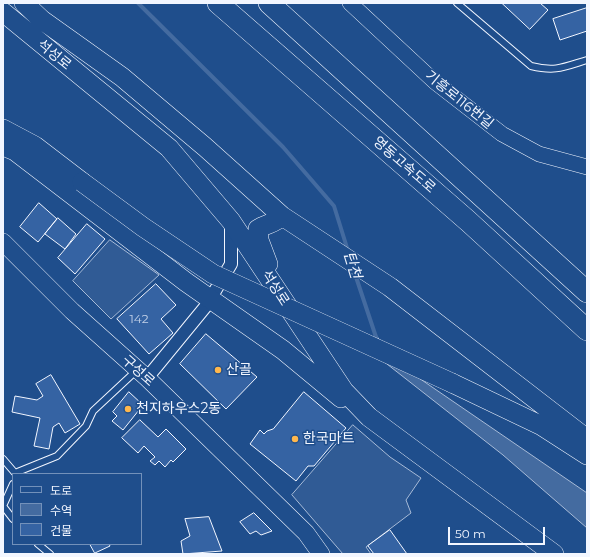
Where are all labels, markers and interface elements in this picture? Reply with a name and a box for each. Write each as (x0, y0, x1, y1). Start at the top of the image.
street label: 석성로 (34, 36, 74, 74)
street label: 기흥로116번길 (421, 67, 497, 133)
street label: 영동고속도로 (369, 133, 439, 197)
water label: 탄천 (339, 249, 365, 281)
street label: 석성로 (257, 267, 293, 309)
house number: 142 (129, 312, 149, 326)
street label: 구성로 (118, 352, 158, 390)
place label: 산골 (226, 362, 252, 378)
marker: 산골 (213, 365, 223, 375)
place label: 천지하우스2동 (136, 401, 221, 417)
marker: 천지하우스2동 (123, 404, 133, 414)
place label: 한국마트 (303, 431, 355, 447)
marker: 한국마트 (290, 434, 300, 444)
legend (12, 473, 142, 545)
text: 도로 (50, 483, 72, 498)
text: 수역 (50, 503, 72, 518)
scale bar (450, 519, 547, 545)
text: 건물 (50, 523, 72, 538)
text: 50 m (455, 526, 486, 541)

